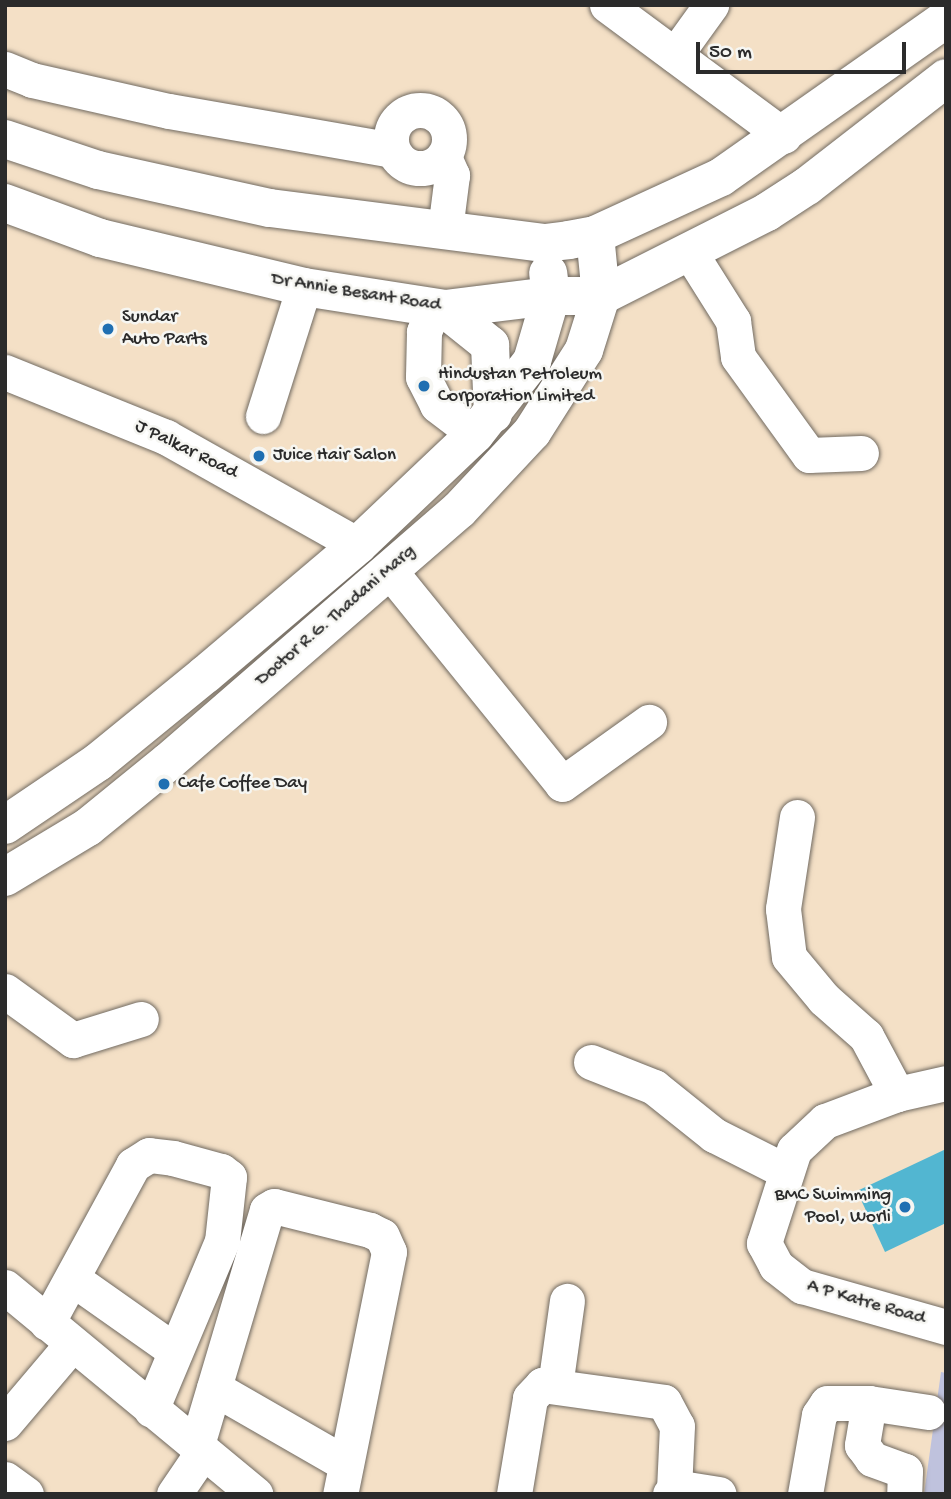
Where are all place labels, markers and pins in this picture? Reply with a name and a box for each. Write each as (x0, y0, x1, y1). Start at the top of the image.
place label: Sundar Auto Parts (122, 307, 207, 351)
marker: Sundar Auto Parts (100, 321, 116, 337)
place label: Hindustan Petroleum Corporation Limited (438, 364, 602, 408)
marker: Hindustan Petroleum Corporation Limited (416, 378, 432, 394)
place label: Juice Hair Salon (273, 445, 396, 467)
marker: Juice Hair Salon (251, 448, 267, 464)
place label: Cafe Coffee Day (178, 773, 307, 795)
marker: Cafe Coffee Day (156, 776, 172, 792)
place label: BMC Swimming Pool, Worli (775, 1185, 891, 1229)
marker: BMC Swimming Pool, Worli (897, 1199, 913, 1215)

